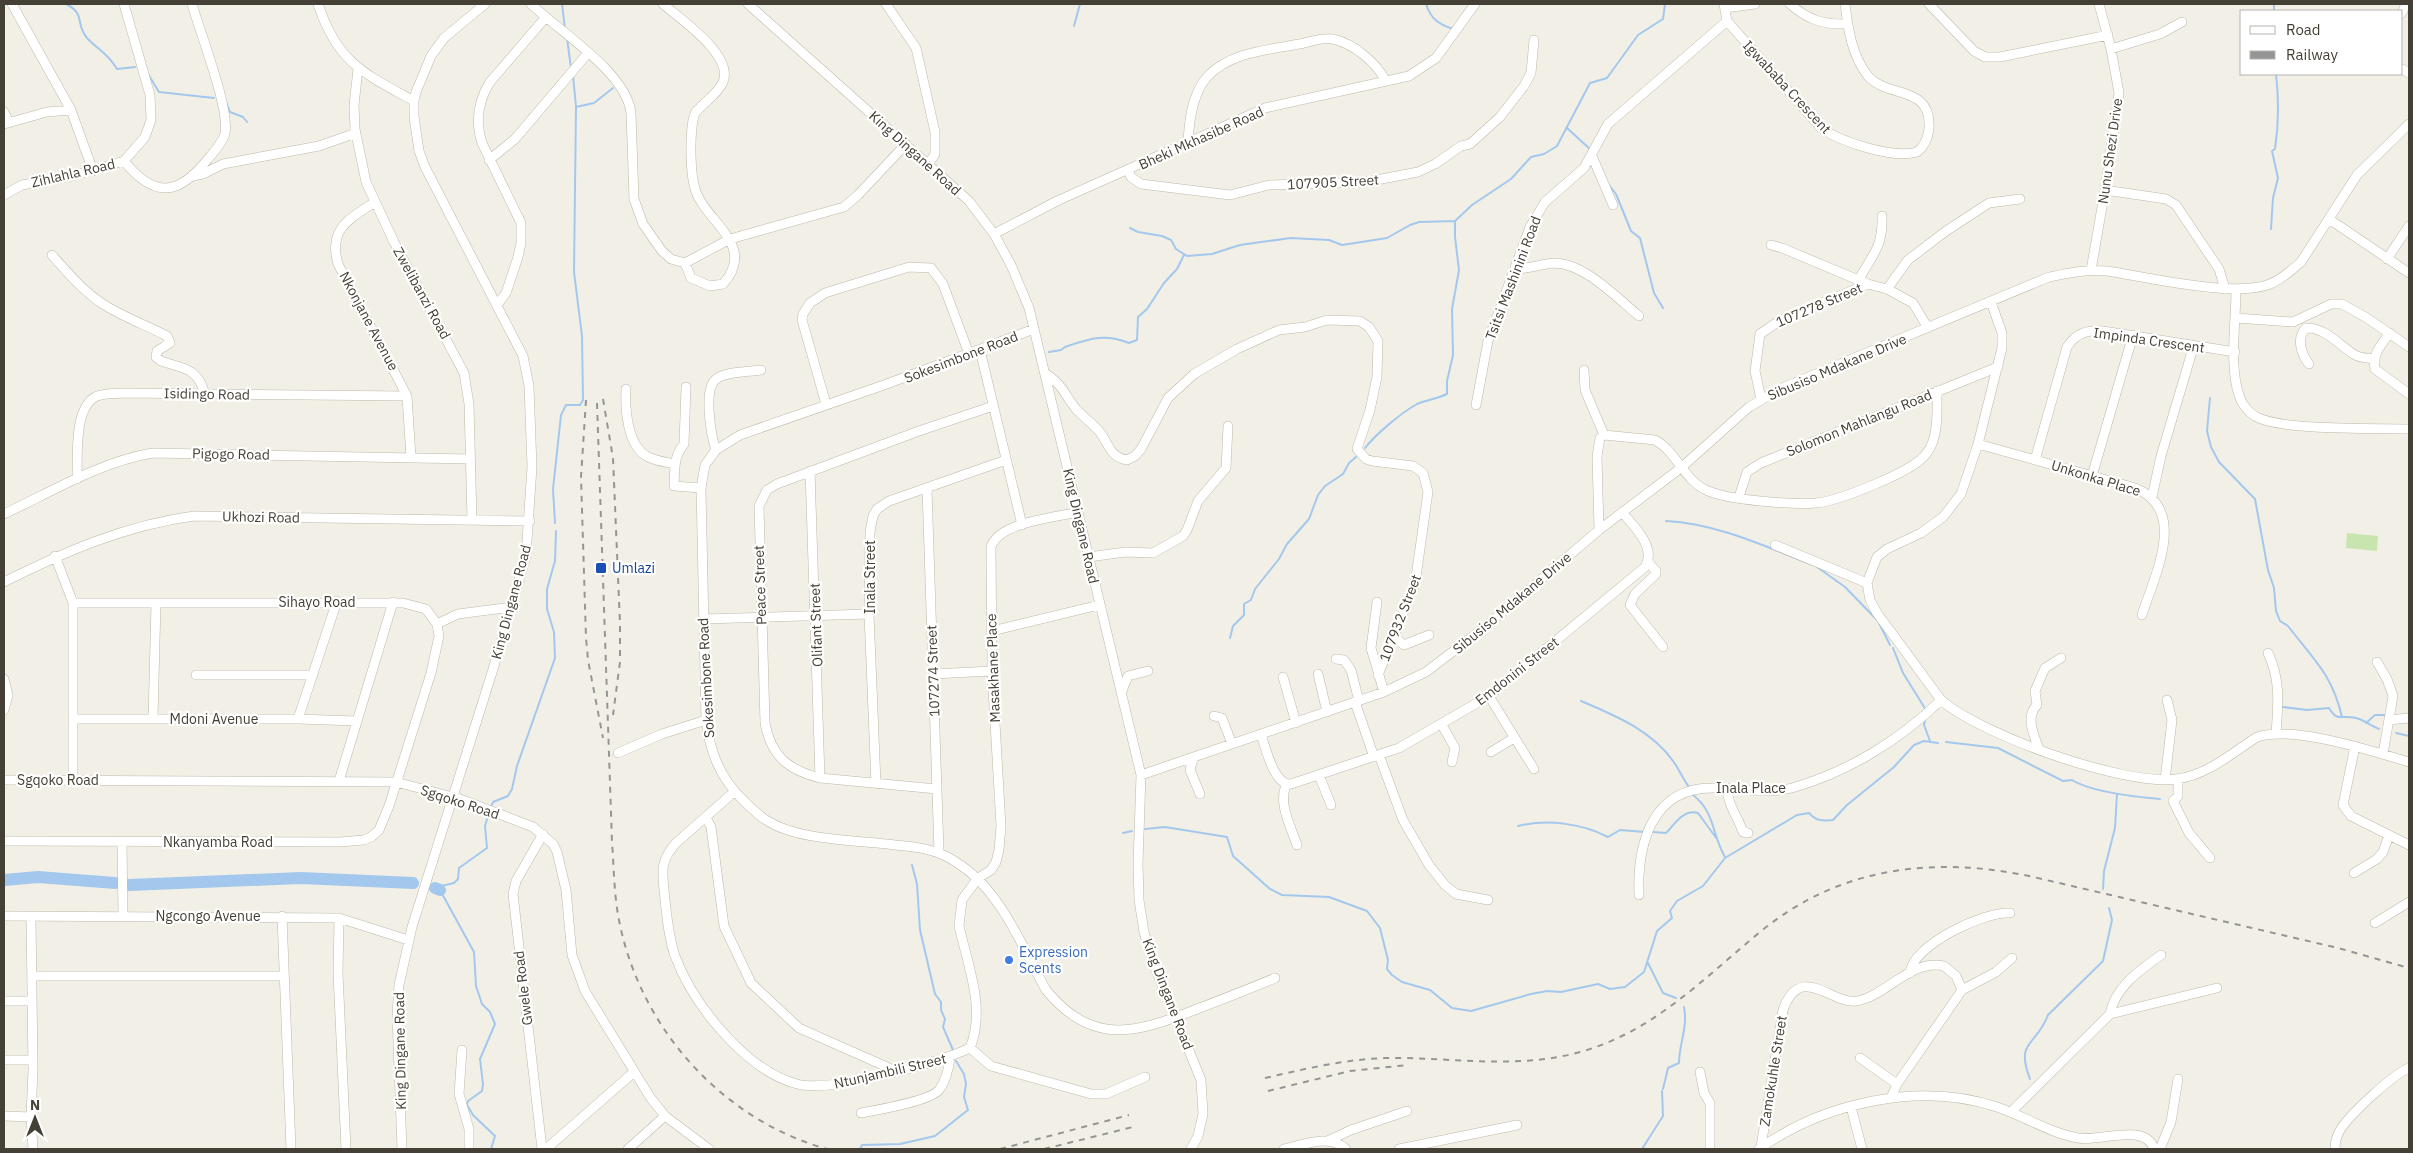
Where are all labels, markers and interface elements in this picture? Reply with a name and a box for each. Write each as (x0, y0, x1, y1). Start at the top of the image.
legend (2240, 10, 2403, 75)
text: Road (2286, 20, 2321, 39)
street label: Igwababa Crescent (1739, 36, 1835, 138)
text: Railway (2286, 45, 2339, 64)
street label: Nunu Shezi Drive (2094, 97, 2126, 205)
street label: Bheki Mkhasibe Road (1136, 102, 1266, 174)
street label: King Dingane Road (865, 107, 965, 199)
street label: Zihlahla Road (29, 155, 117, 191)
street label: 107905 Street (1287, 171, 1380, 193)
street label: Tsitsi Mashinini Road (1481, 213, 1545, 343)
street label: Zwelibanzi Road (389, 244, 455, 342)
street label: Nkonjane Avenue (335, 268, 403, 374)
street label: 107278 Street (1773, 279, 1865, 331)
street label: Impinda Crescent (2092, 323, 2206, 357)
street label: Sokesimbone Road (902, 327, 1020, 387)
street label: Sibusiso Mdakane Drive (1765, 329, 1909, 404)
street label: Isidingo Road (164, 384, 250, 404)
street label: Solomon Mahlangu Road (1783, 385, 1935, 461)
street label: Pigogo Road (192, 444, 270, 464)
street label: Unkonka Place (2049, 456, 2143, 500)
street label: King Dingane Road (1059, 467, 1103, 585)
street label: Ukhozi Road (222, 507, 300, 527)
street label: Inala Street (861, 540, 879, 614)
street label: King Dingane Road (487, 543, 535, 661)
street label: Peace Street (750, 545, 770, 625)
street label: Sibusiso Mdakane Drive (1449, 548, 1575, 658)
place label: Umlazi (612, 559, 655, 577)
marker: Umlazi (594, 561, 608, 575)
street label: 107932 Street (1375, 572, 1425, 664)
street label: Olifant Street (806, 583, 826, 667)
street label: Sihayo Road (278, 593, 356, 611)
street label: Masakhane Place (982, 613, 1004, 723)
street label: Sokesimbone Road (694, 617, 718, 739)
street label: 107274 Street (922, 625, 944, 717)
street label: Emdonini Street (1472, 633, 1562, 709)
street label: Mdoni Avenue (170, 710, 259, 728)
street label: Sgqoko Road (17, 771, 99, 789)
street label: Inala Place (1716, 779, 1786, 797)
street label: Sgqoko Road (418, 781, 502, 823)
street label: Nkanyamba Road (163, 833, 273, 851)
street label: Ngcongo Avenue (155, 907, 261, 925)
street label: King Dingane Road (1138, 936, 1198, 1052)
place label: Expression Scents (1019, 943, 1088, 977)
street label: Gwele Road (509, 950, 537, 1026)
marker: Expression Scents (1003, 954, 1015, 966)
street label: King Dingane Road (390, 992, 410, 1110)
street label: Zamokuhle Street (1755, 1014, 1791, 1128)
street label: Ntunjambili Street (832, 1049, 948, 1093)
north arrow (10, 1093, 60, 1143)
text: N (30, 1096, 40, 1114)

